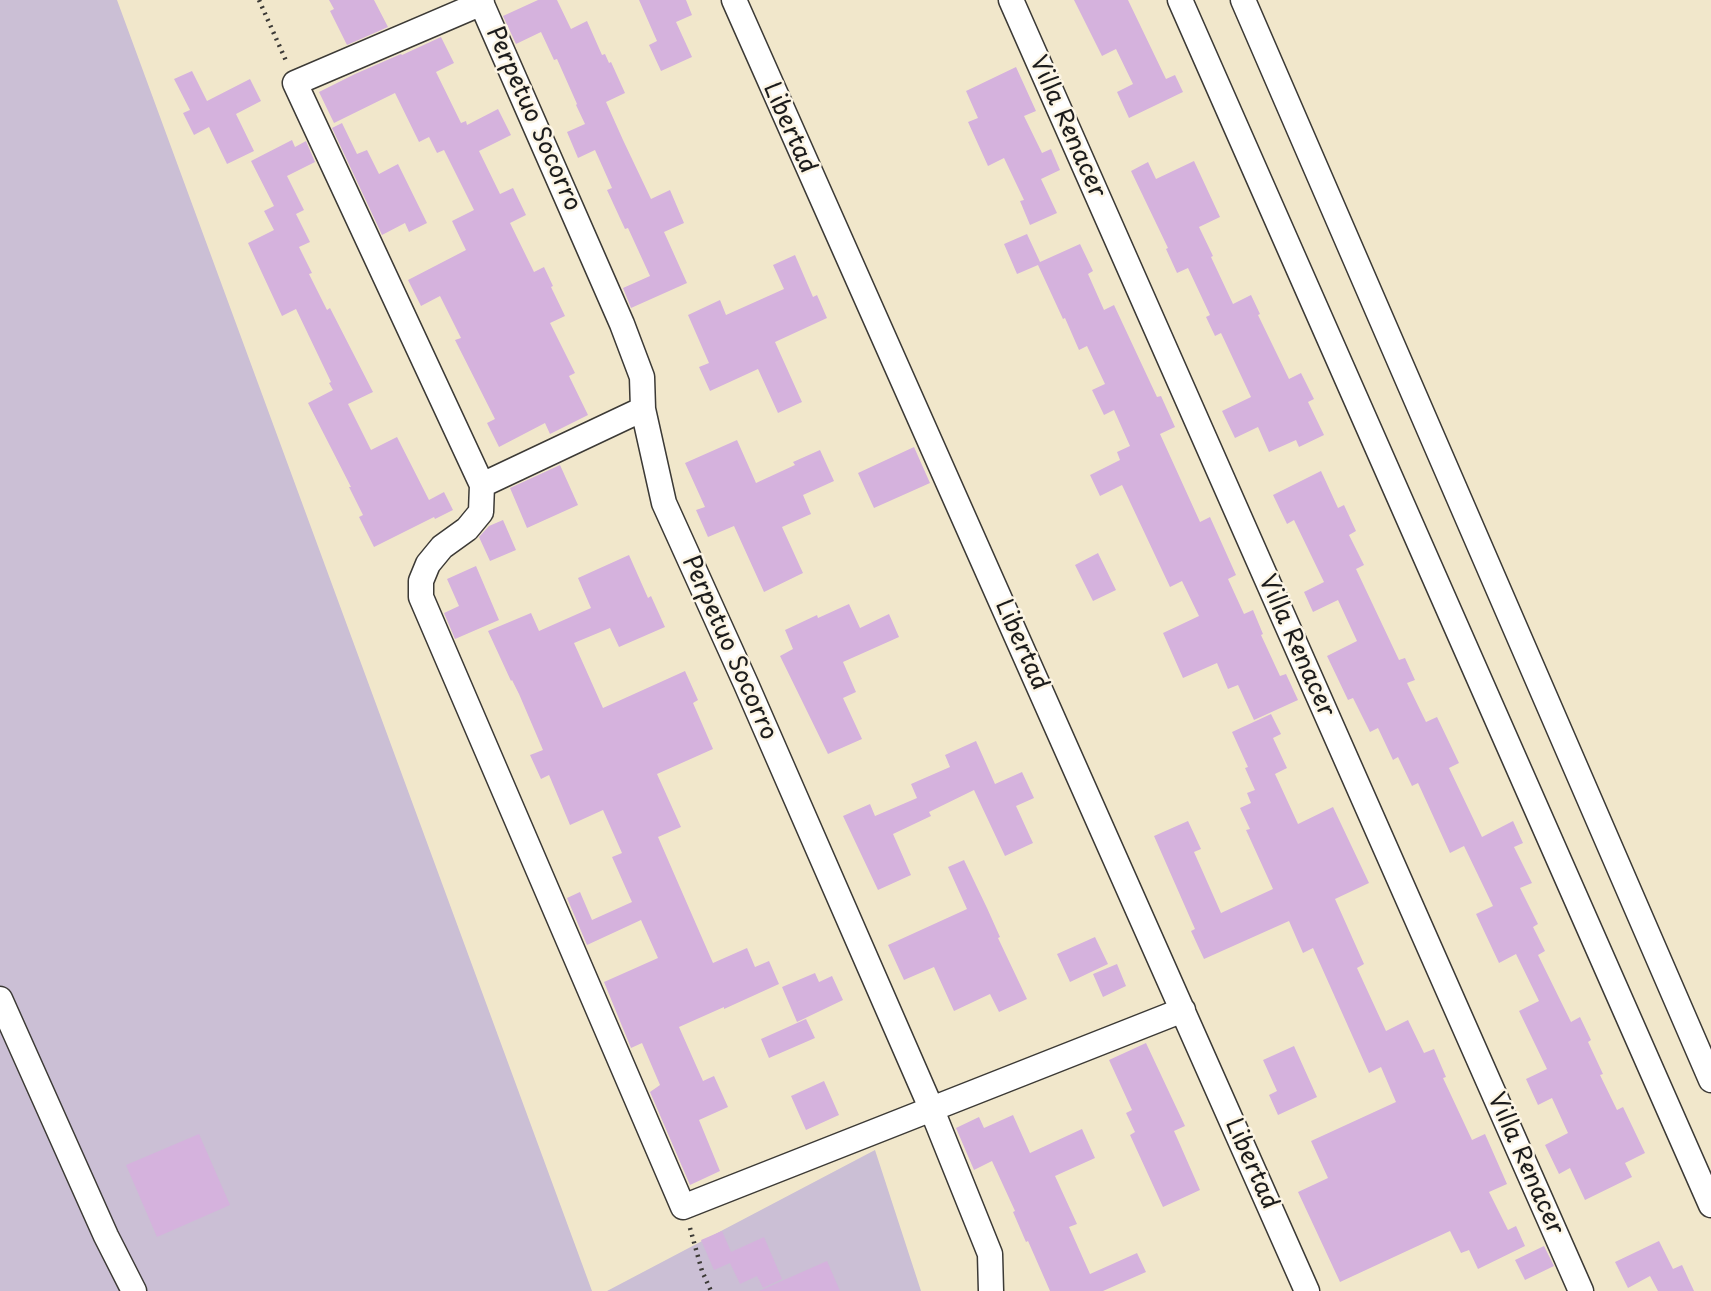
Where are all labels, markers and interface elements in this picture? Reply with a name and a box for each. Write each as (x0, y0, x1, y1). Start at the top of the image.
street label: Perpetuo Socorro (479, 22, 587, 216)
street label: Villa Renacer (1023, 51, 1111, 203)
street label: Libertad (756, 78, 822, 178)
street label: Perpetuo Socorro (675, 551, 783, 745)
street label: Villa Renacer (1252, 570, 1340, 722)
street label: Libertad (988, 595, 1054, 695)
street label: Villa Renacer (1481, 1088, 1569, 1240)
street label: Libertad (1218, 1114, 1284, 1214)

